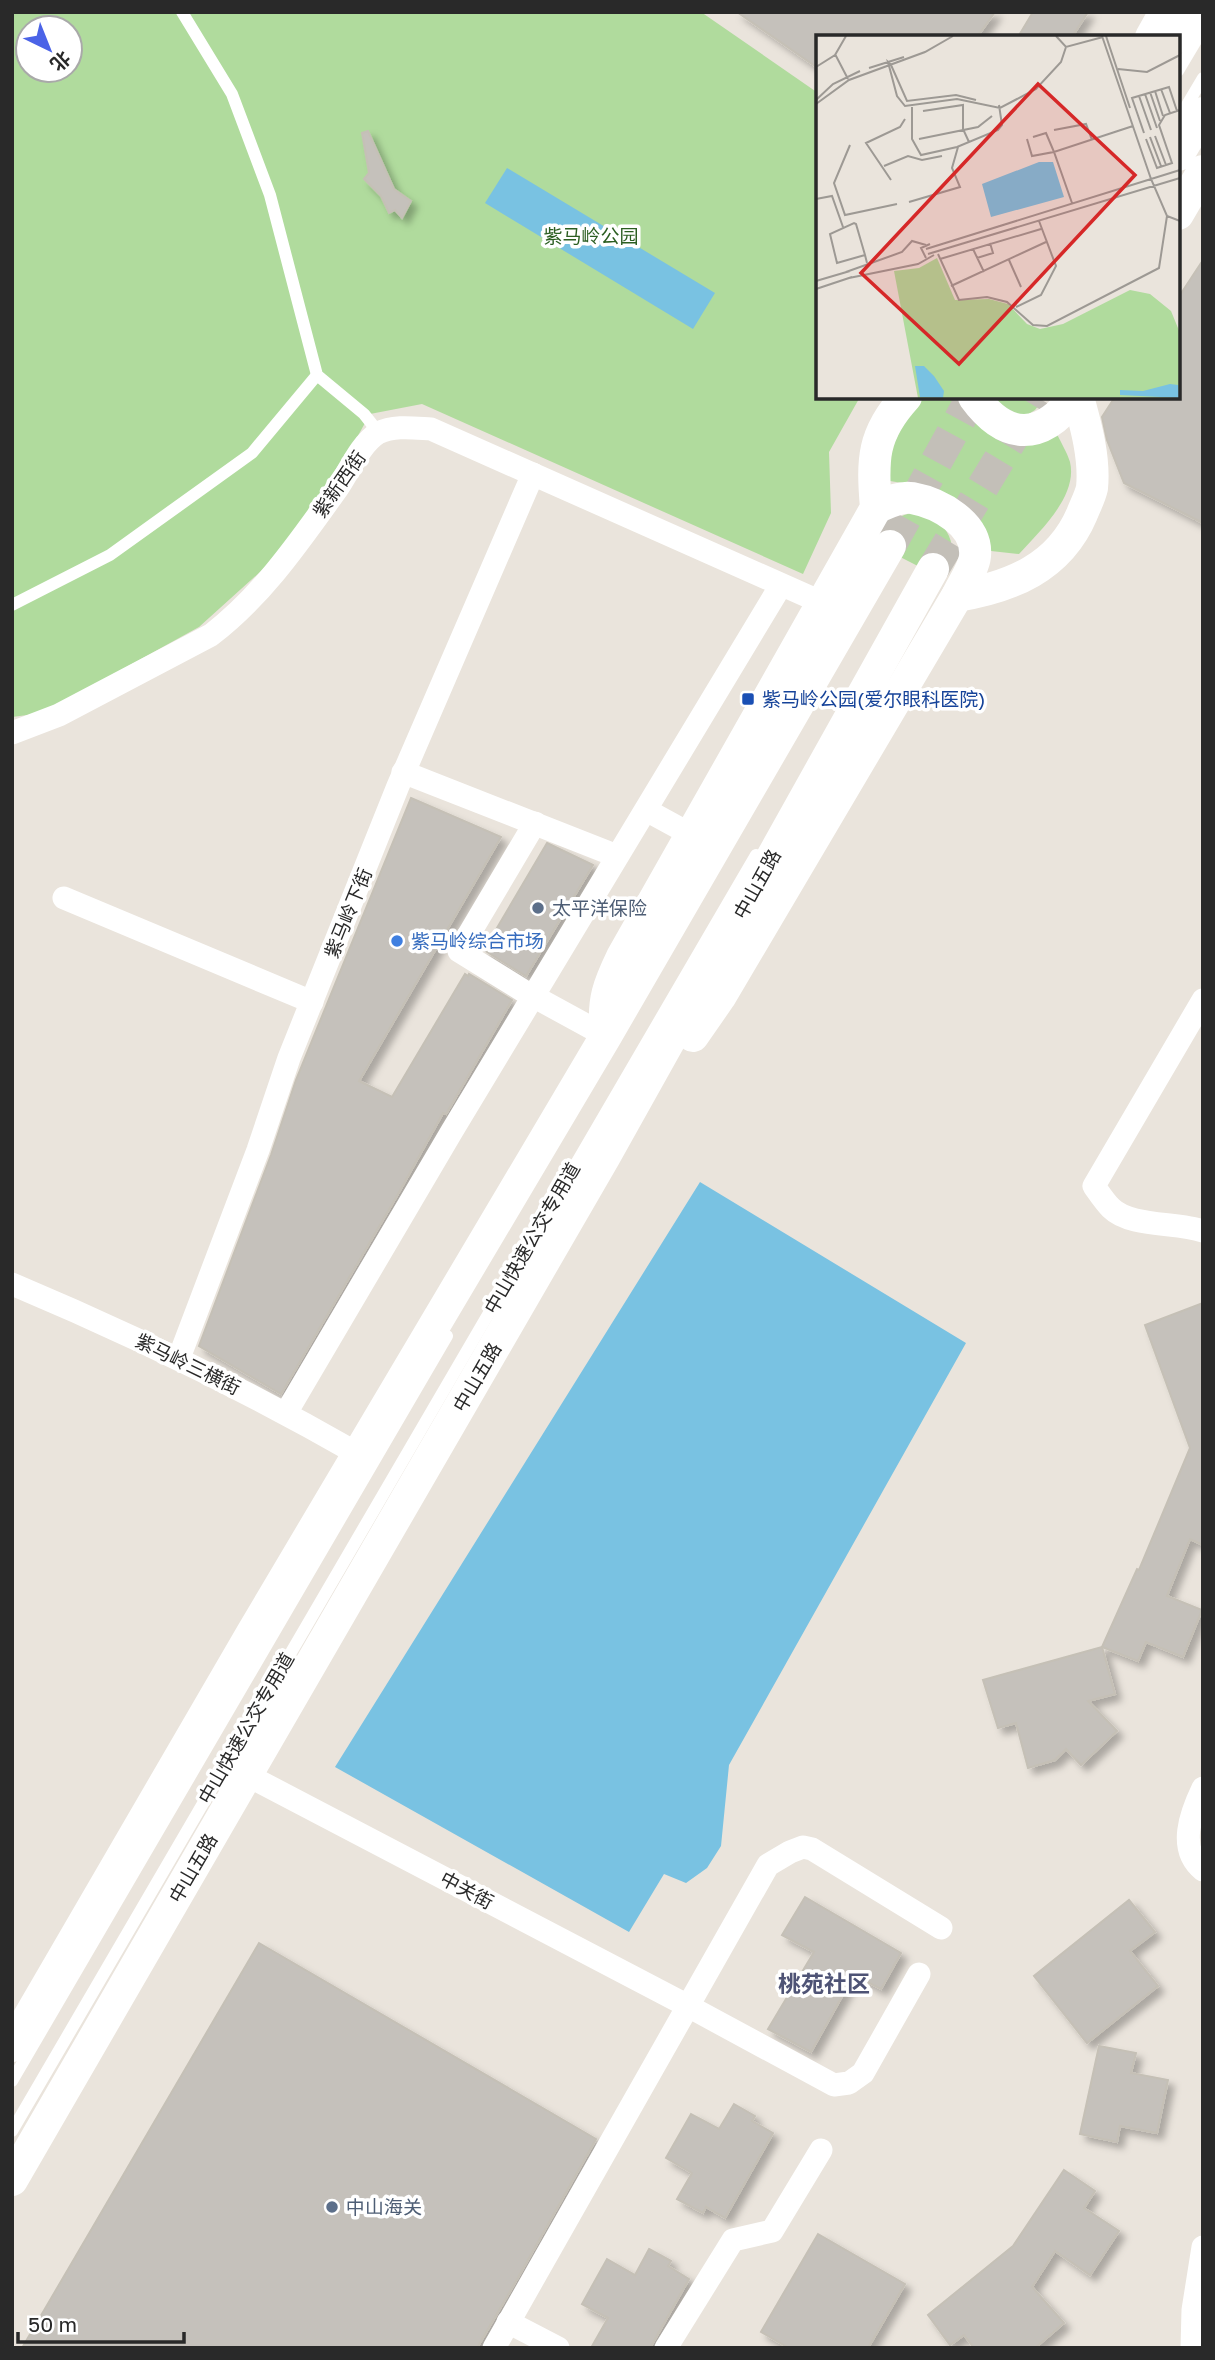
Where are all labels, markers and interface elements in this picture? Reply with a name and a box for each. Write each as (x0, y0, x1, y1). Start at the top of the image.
north arrow (14, 14, 84, 84)
inset map (816, 35, 1180, 399)
text: 北 (46, 47, 76, 77)
park label: 紫马岭公园 (543, 224, 639, 247)
street label: 紫新西街 (307, 446, 370, 521)
place label: 紫马岭公园(爱尔眼科医院) (762, 687, 985, 710)
marker: 紫马岭公园(爱尔眼科医院) (740, 691, 756, 707)
street label: 中山五路 (728, 845, 785, 923)
street label: 紫马岭下街 (319, 864, 376, 961)
place label: 太平洋保险 (552, 896, 647, 919)
marker: 太平洋保险 (530, 900, 546, 916)
place label: 紫马岭综合市场 (411, 929, 544, 952)
marker: 紫马岭综合市场 (389, 933, 405, 949)
street label: 中山快速公交专用道 (479, 1158, 584, 1318)
street label: 紫马岭三横街 (132, 1328, 244, 1399)
street label: 中山五路 (448, 1338, 506, 1415)
street label: 中山快速公交专用道 (193, 1648, 298, 1808)
street label: 中山五路 (164, 1829, 222, 1906)
street label: 中关街 (437, 1866, 498, 1913)
district label: 桃苑社区 (778, 1969, 870, 1997)
place label: 中山海关 (346, 2195, 422, 2218)
marker: 中山海关 (324, 2199, 340, 2215)
scale bar (18, 2300, 184, 2344)
text: 50 m (28, 2311, 77, 2337)

